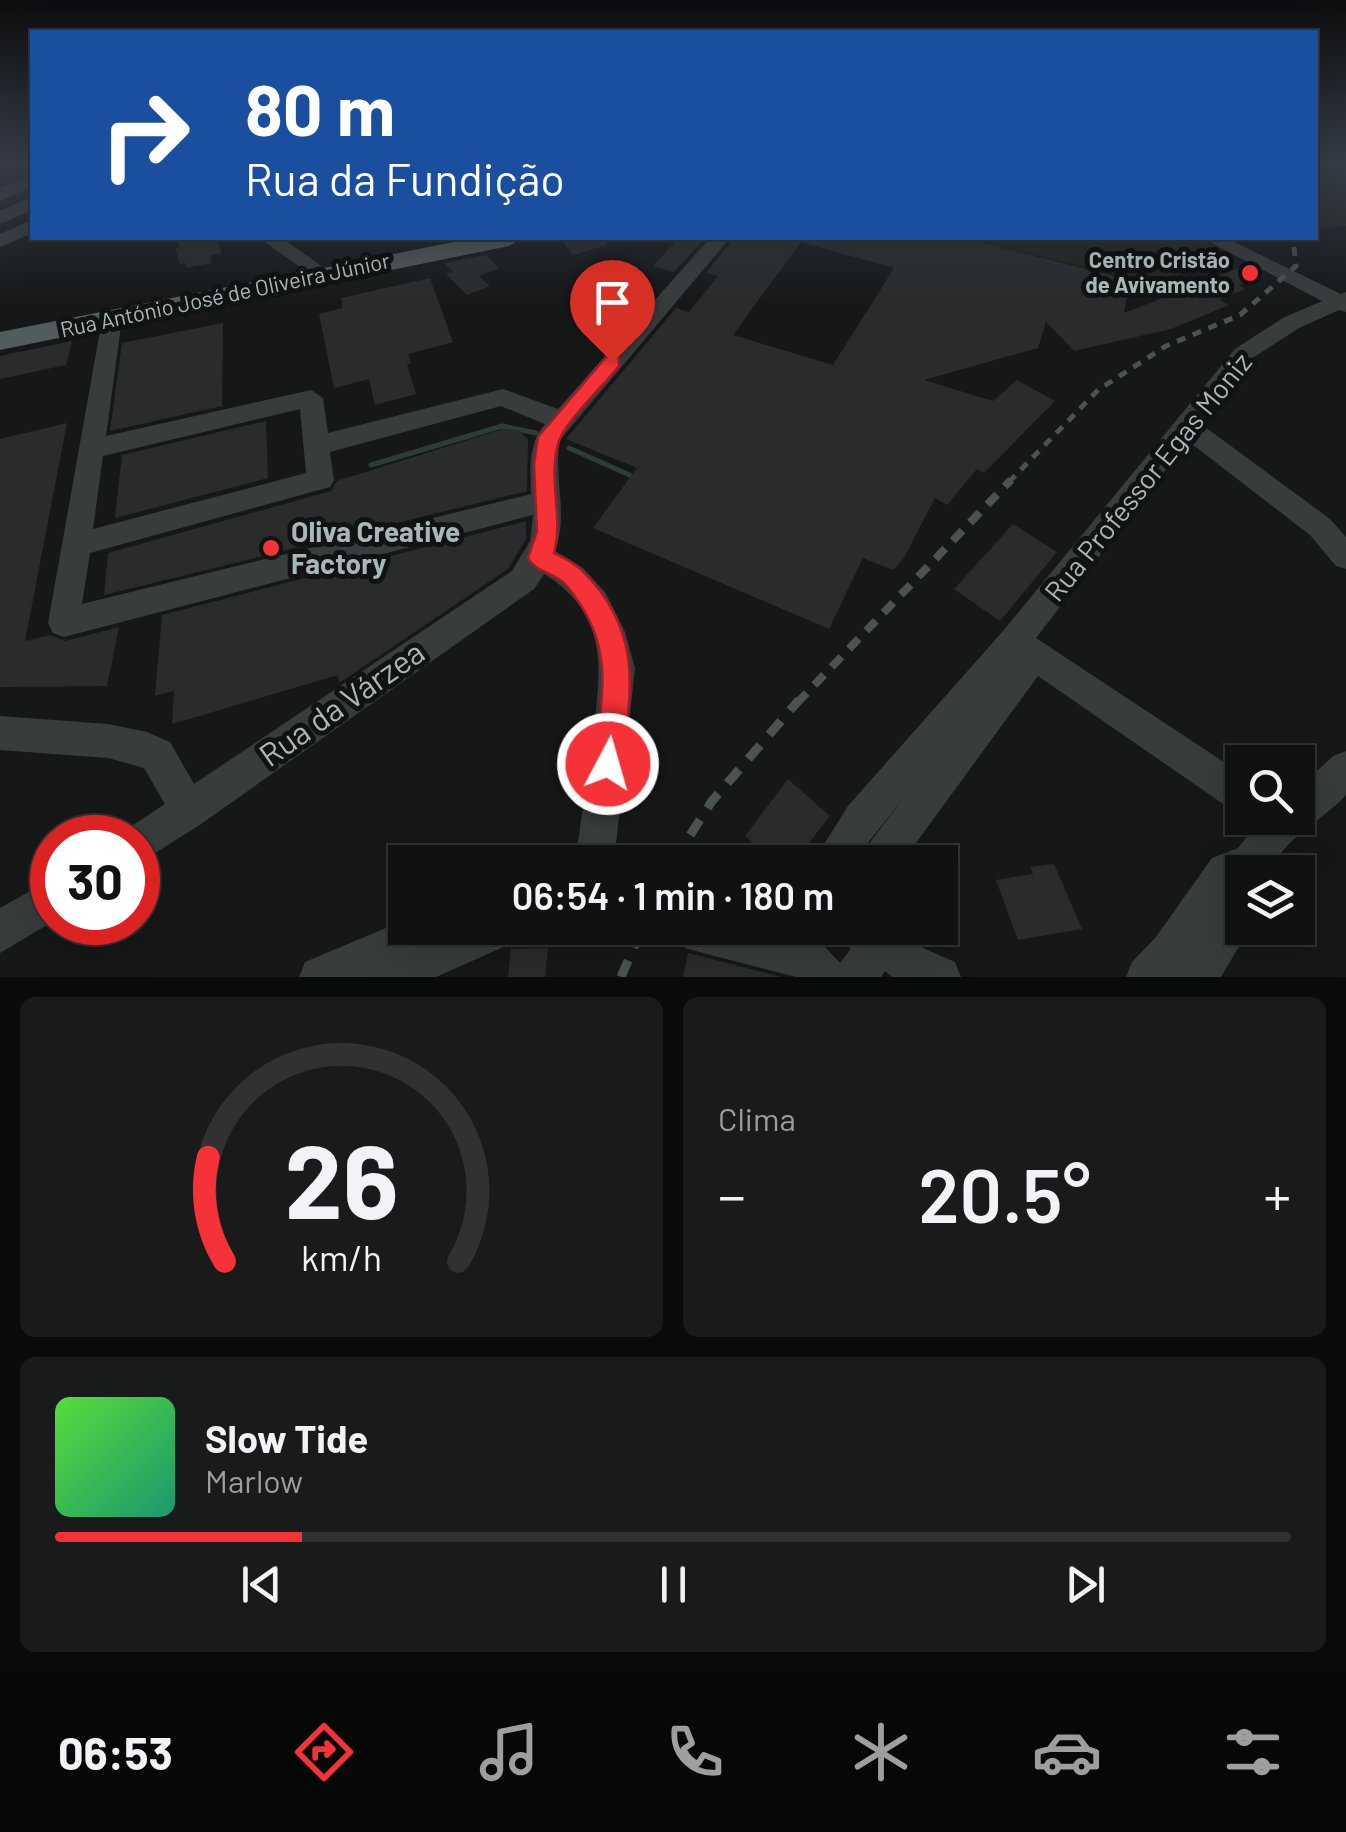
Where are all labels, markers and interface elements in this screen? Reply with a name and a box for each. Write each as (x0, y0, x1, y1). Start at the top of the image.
text: 80 m (245, 66, 395, 150)
icon: right (80, 70, 210, 200)
text: Rua da Fundição (245, 151, 565, 205)
street label: Rua António José de Oliveira Júnior (58, 246, 392, 342)
place label: Centro Cristão de Avivamento (1085, 246, 1230, 297)
pin (570, 260, 655, 363)
marker: Centro Cristão de Avivamento (1239, 262, 1261, 284)
icon: arrive (585, 275, 640, 330)
street label: Rua Professor Egas Moniz (1036, 345, 1258, 608)
place label: Oliva Creative Factory (291, 514, 460, 580)
marker: Oliva Creative Factory (260, 537, 282, 559)
street label: Rua da Várzea (251, 632, 431, 773)
position arrow (556, 712, 660, 816)
map controls (1225, 745, 1315, 945)
button: search (1225, 745, 1315, 835)
speed limit sign: 30 (30, 815, 160, 945)
button: layers (1225, 855, 1315, 945)
text: 06:54 · 1 min · 180 m (512, 872, 834, 918)
text: Clima (718, 1099, 796, 1137)
text: 26 (284, 1115, 399, 1240)
text: 20.5° (918, 1148, 1091, 1238)
text: − (718, 1161, 746, 1227)
text: + (1263, 1161, 1291, 1227)
text: km/h (301, 1235, 382, 1278)
text: Slow Tide (205, 1415, 368, 1461)
text: Marlow (205, 1461, 303, 1499)
icon: previous (234, 1557, 289, 1612)
icon: pause (646, 1557, 701, 1612)
icon: next (1058, 1557, 1113, 1612)
icon: directions (289, 1717, 359, 1787)
icon: music (474, 1717, 544, 1787)
icon: phone (660, 1717, 730, 1787)
icon: climate (846, 1717, 916, 1787)
icon: car (1032, 1717, 1102, 1787)
icon: filters (1218, 1717, 1288, 1787)
text: 06:53 (58, 1725, 173, 1779)

